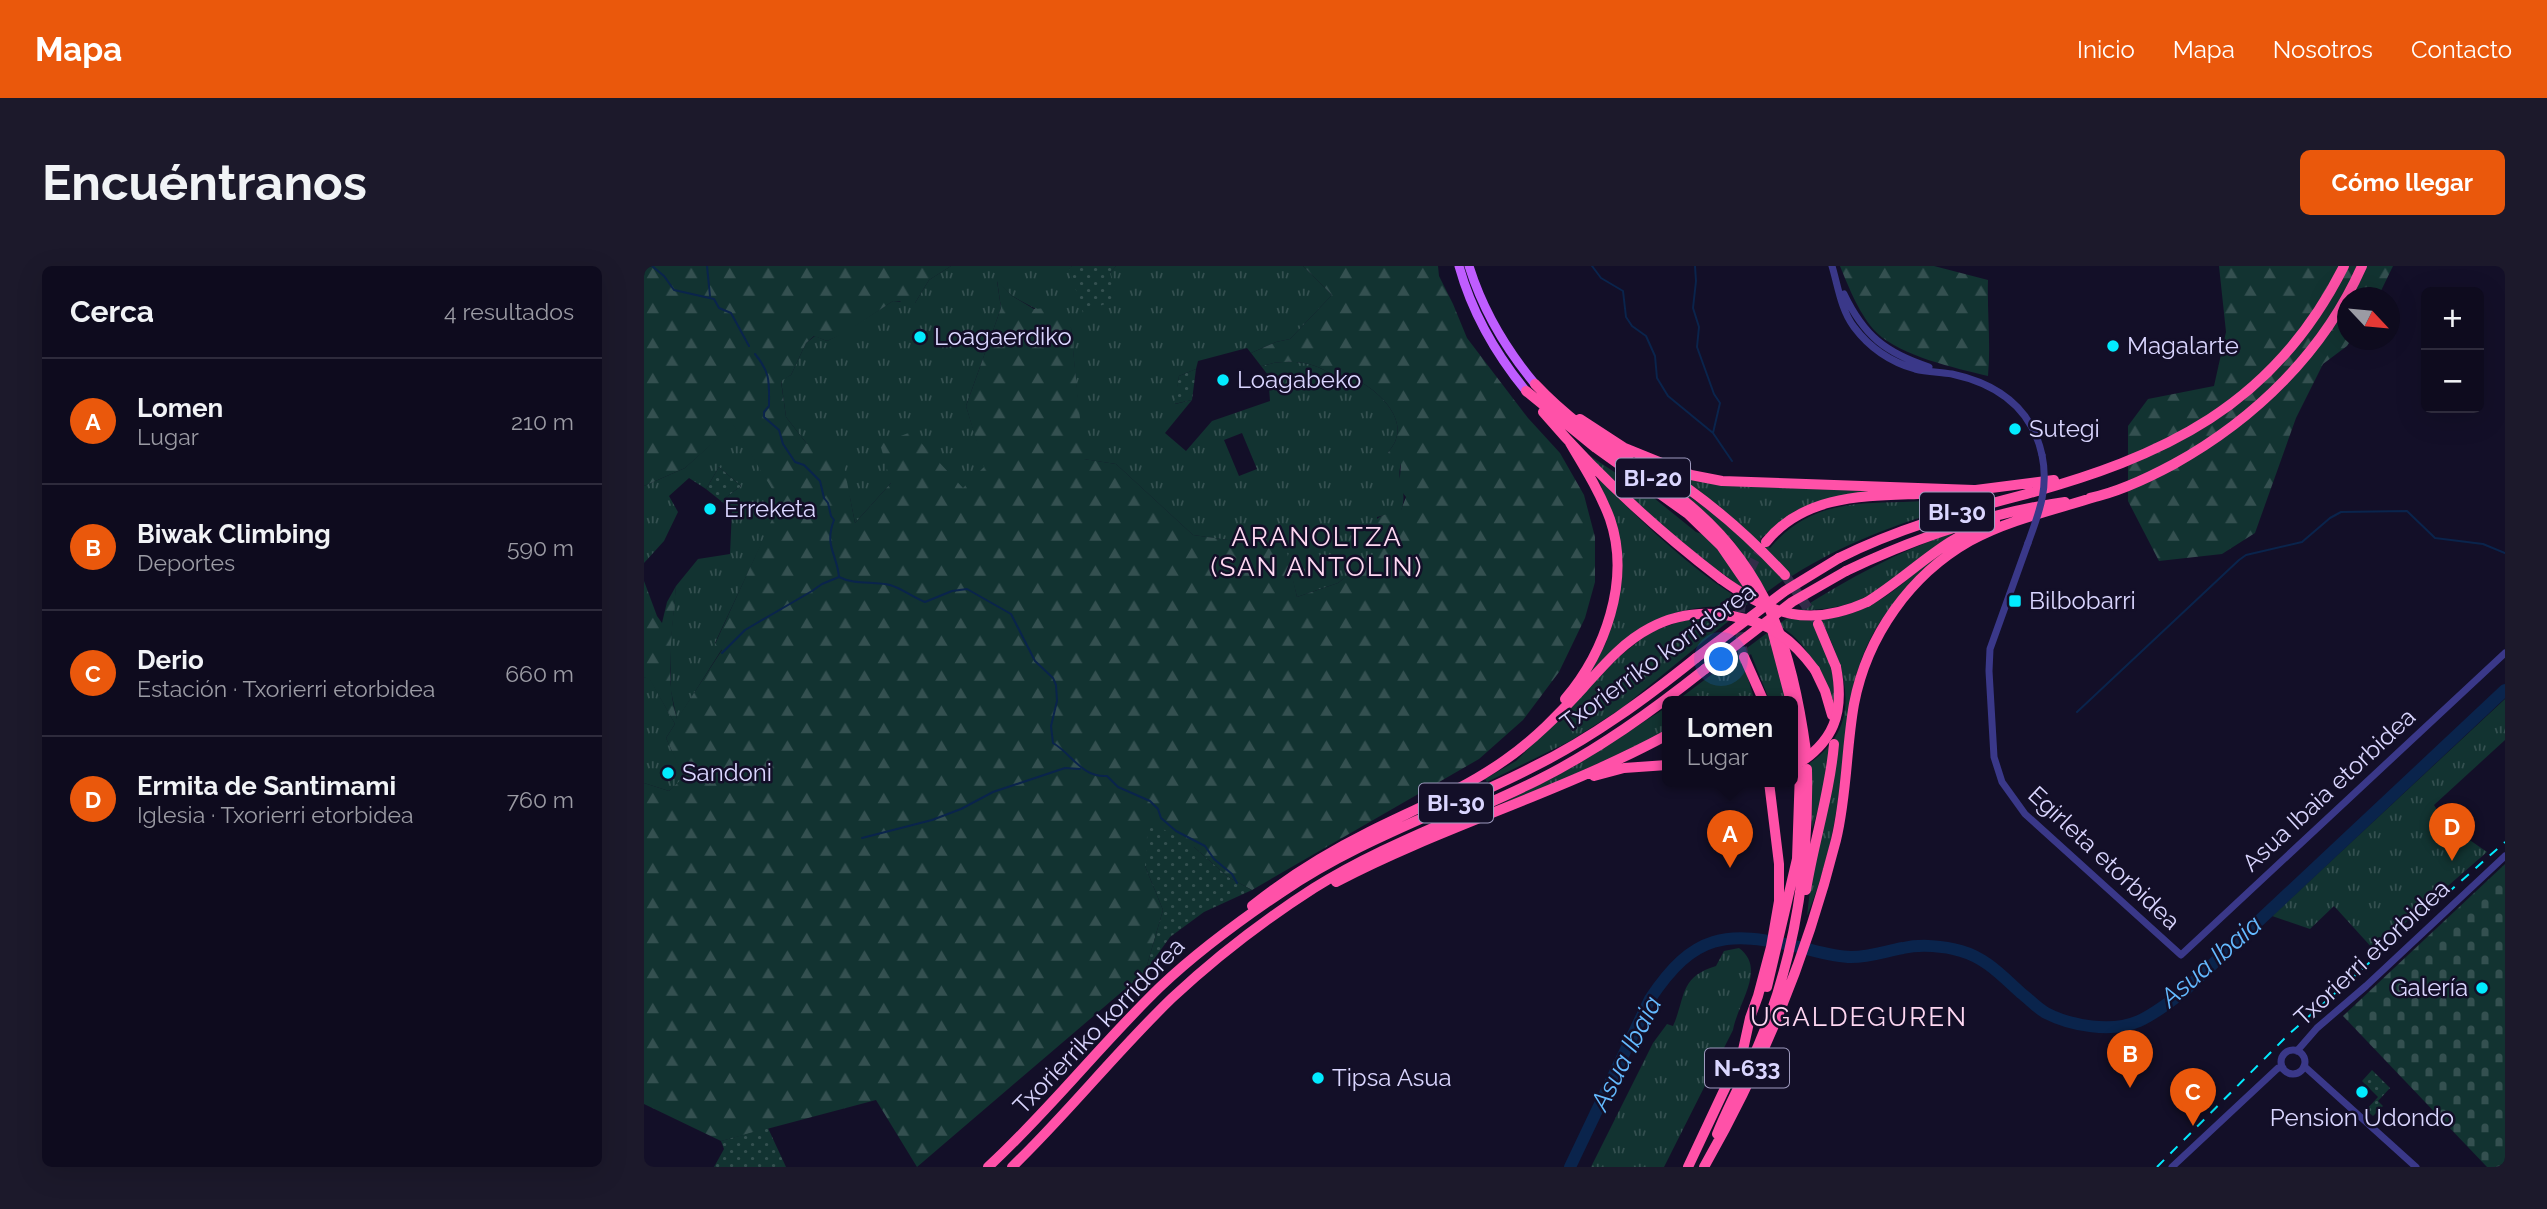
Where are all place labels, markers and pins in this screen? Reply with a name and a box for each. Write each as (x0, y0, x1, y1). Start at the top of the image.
place label: Loagaerdiko (934, 322, 1072, 351)
marker: Loagaerdiko (912, 329, 928, 345)
place label: Magalarte (2127, 331, 2239, 360)
marker: Magalarte (2105, 338, 2121, 354)
place label: Loagabeko (1237, 365, 1361, 394)
marker: Loagabeko (1215, 372, 1231, 388)
place label: Sutegi (2029, 414, 2100, 443)
marker: Sutegi (2007, 421, 2023, 437)
place label: Erreketa (724, 494, 816, 523)
marker: Erreketa (702, 501, 718, 517)
place label: Bilbobarri (2029, 586, 2136, 615)
marker: Bilbobarri (2007, 593, 2023, 609)
place label: Sandoni (682, 758, 772, 787)
marker: Sandoni (660, 765, 676, 781)
pin: D (2429, 803, 2475, 861)
pin: A (1707, 810, 1753, 868)
place label: Galería (2390, 973, 2468, 1002)
marker: Galería (2474, 980, 2490, 996)
pin: B (2107, 1030, 2153, 1088)
place label: Tipsa Asua (1332, 1063, 1452, 1092)
pin: C (2170, 1068, 2216, 1126)
marker: Tipsa Asua (1310, 1070, 1326, 1086)
marker: Pension Udondo (2354, 1084, 2370, 1100)
place label: Pension Udondo (2270, 1103, 2454, 1132)

